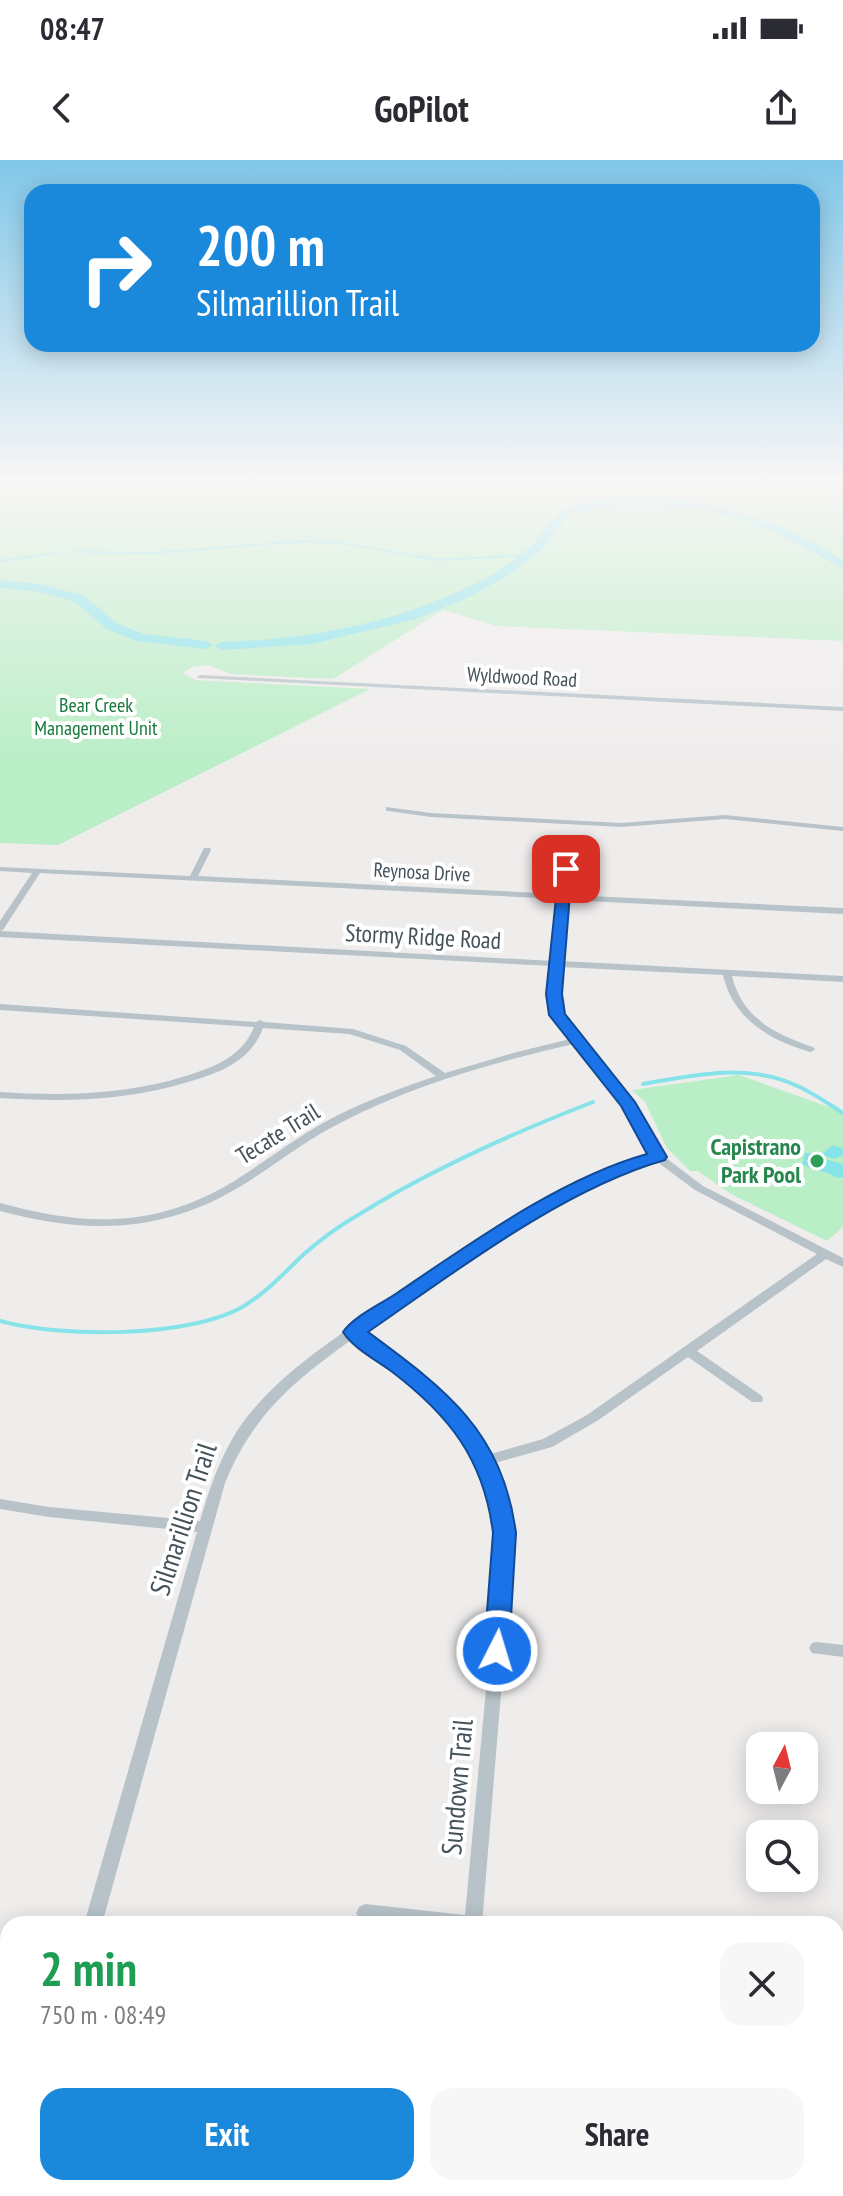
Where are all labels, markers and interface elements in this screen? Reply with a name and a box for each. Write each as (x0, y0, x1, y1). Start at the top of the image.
text: 08:47 (40, 9, 105, 48)
text: GoPilot (374, 85, 469, 132)
icon: back (40, 86, 84, 130)
icon: share (759, 86, 803, 130)
text: 200 m (196, 209, 325, 281)
icon: right (64, 216, 168, 320)
text: Silmarillion Trail (196, 279, 399, 326)
street label: Wyldwood Road (466, 661, 578, 693)
park label: Bear Creek Management Unit (34, 692, 158, 741)
pin (532, 835, 600, 903)
icon: arrive (544, 847, 588, 891)
street label: Reynosa Drive (373, 856, 471, 888)
street label: Stormy Ridge Road (344, 917, 502, 956)
street label: Tecate Trail (230, 1096, 326, 1171)
place label: Capistrano Park Pool (710, 1131, 801, 1190)
marker: Capistrano Park Pool (808, 1152, 826, 1170)
street label: Silmarillion Trail (141, 1438, 225, 1600)
position arrow (455, 1609, 539, 1693)
street label: Sundown Trail (432, 1717, 481, 1856)
north arrow (746, 1732, 818, 1804)
map controls (746, 1732, 818, 1892)
button: search (746, 1820, 818, 1892)
text: 2 min (40, 1937, 137, 1999)
button: close (720, 1942, 804, 2026)
text: 750 m · 08:49 (40, 1998, 166, 2031)
button: Exit (40, 2088, 414, 2180)
button: Share (430, 2088, 804, 2180)

